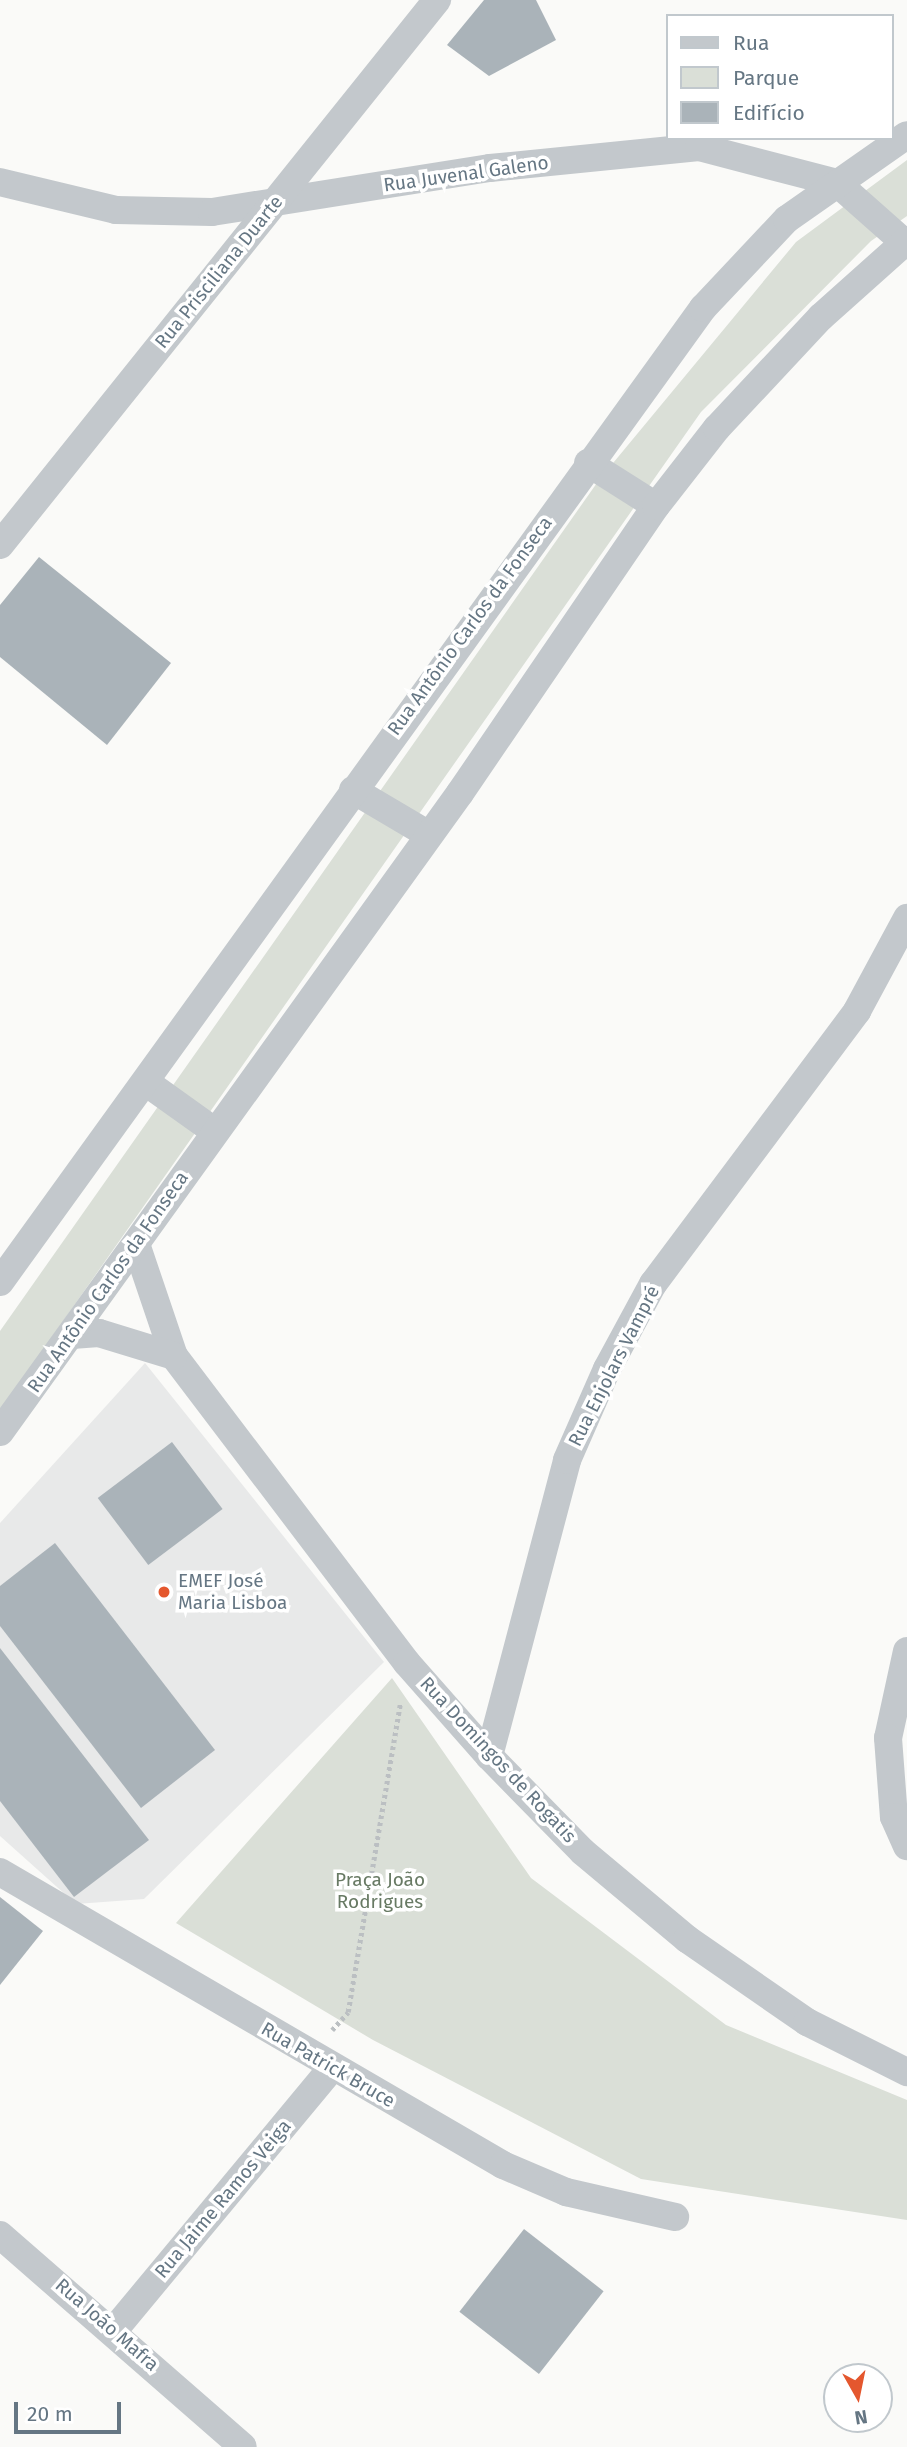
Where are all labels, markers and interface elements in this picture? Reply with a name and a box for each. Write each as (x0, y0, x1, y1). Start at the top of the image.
legend (666, 14, 893, 140)
text: Rua (733, 30, 769, 56)
text: Parque (733, 65, 799, 91)
text: Edifício (733, 100, 805, 126)
street label: Rua Juvenal Galeno (382, 151, 550, 197)
street label: Rua Prisciliana Duarte (150, 191, 288, 353)
street label: Rua Antônio Carlos da Fonseca (383, 512, 557, 740)
street label: Rua Antônio Carlos da Fonseca (23, 1167, 193, 1397)
street label: Rua Enjolars Vampré (564, 1282, 664, 1450)
place label: EMEF José Maria Lisboa (178, 1570, 287, 1614)
marker: EMEF José Maria Lisboa (156, 1584, 172, 1600)
street label: Rua Domingos de Rogatis (415, 1672, 581, 1848)
park label: Praça João Rodrigues (335, 1869, 425, 1913)
street label: Rua Patrick Bruce (257, 2017, 399, 2113)
street label: Rua Jaime Ramos Veiga (150, 2115, 296, 2283)
street label: Rua João Mafra (51, 2274, 163, 2376)
north arrow (823, 2363, 893, 2433)
scale bar (18, 2388, 124, 2432)
text: 20 m (27, 2401, 73, 2427)
text: N (853, 2405, 869, 2430)

